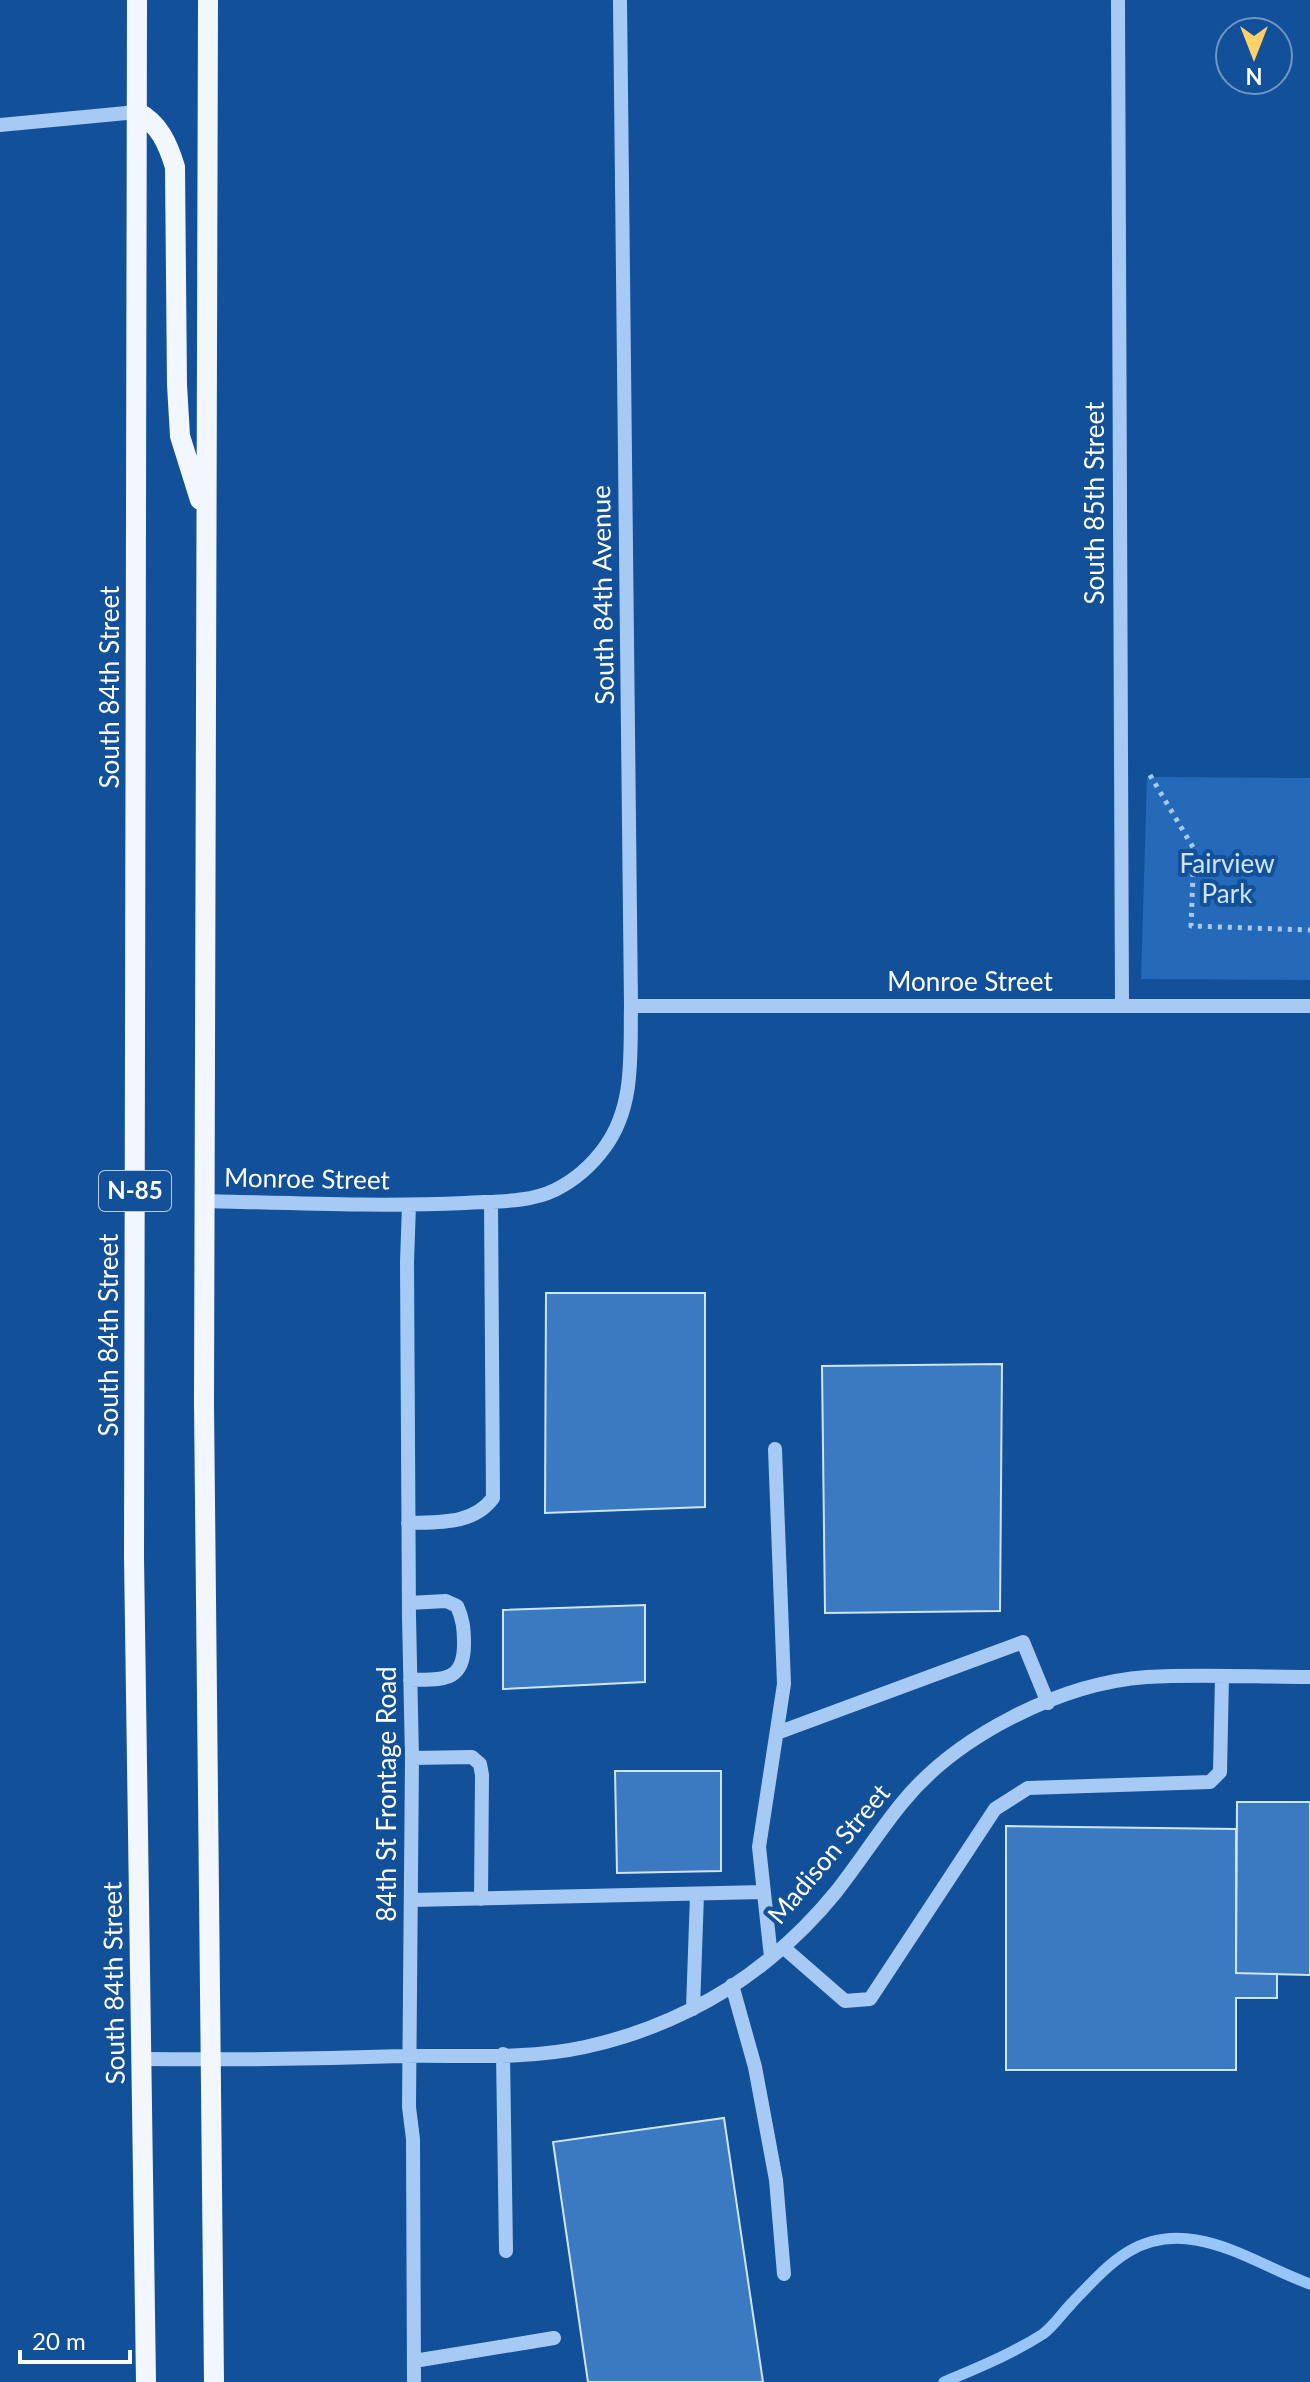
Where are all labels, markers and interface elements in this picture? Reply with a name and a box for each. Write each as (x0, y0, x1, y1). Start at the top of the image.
north arrow (1214, 16, 1294, 96)
text: N (1246, 63, 1262, 90)
street label: South 85th Street (1078, 401, 1110, 604)
street label: South 84th Avenue (584, 485, 620, 705)
street label: South 84th Street (93, 585, 125, 788)
park label: Fairview Park (1179, 847, 1275, 909)
street label: Monroe Street (887, 965, 1053, 997)
street label: Monroe Street (224, 1161, 391, 1195)
road number: N-85 (99, 1171, 171, 1211)
street label: South 84th Street (92, 1233, 124, 1436)
street label: 84th St Frontage Road (370, 1666, 402, 1922)
street label: Madison Street (760, 1776, 897, 1930)
street label: South 84th Street (95, 1881, 131, 2085)
scale bar (20, 2314, 130, 2364)
text: 20 m (32, 2326, 86, 2355)

